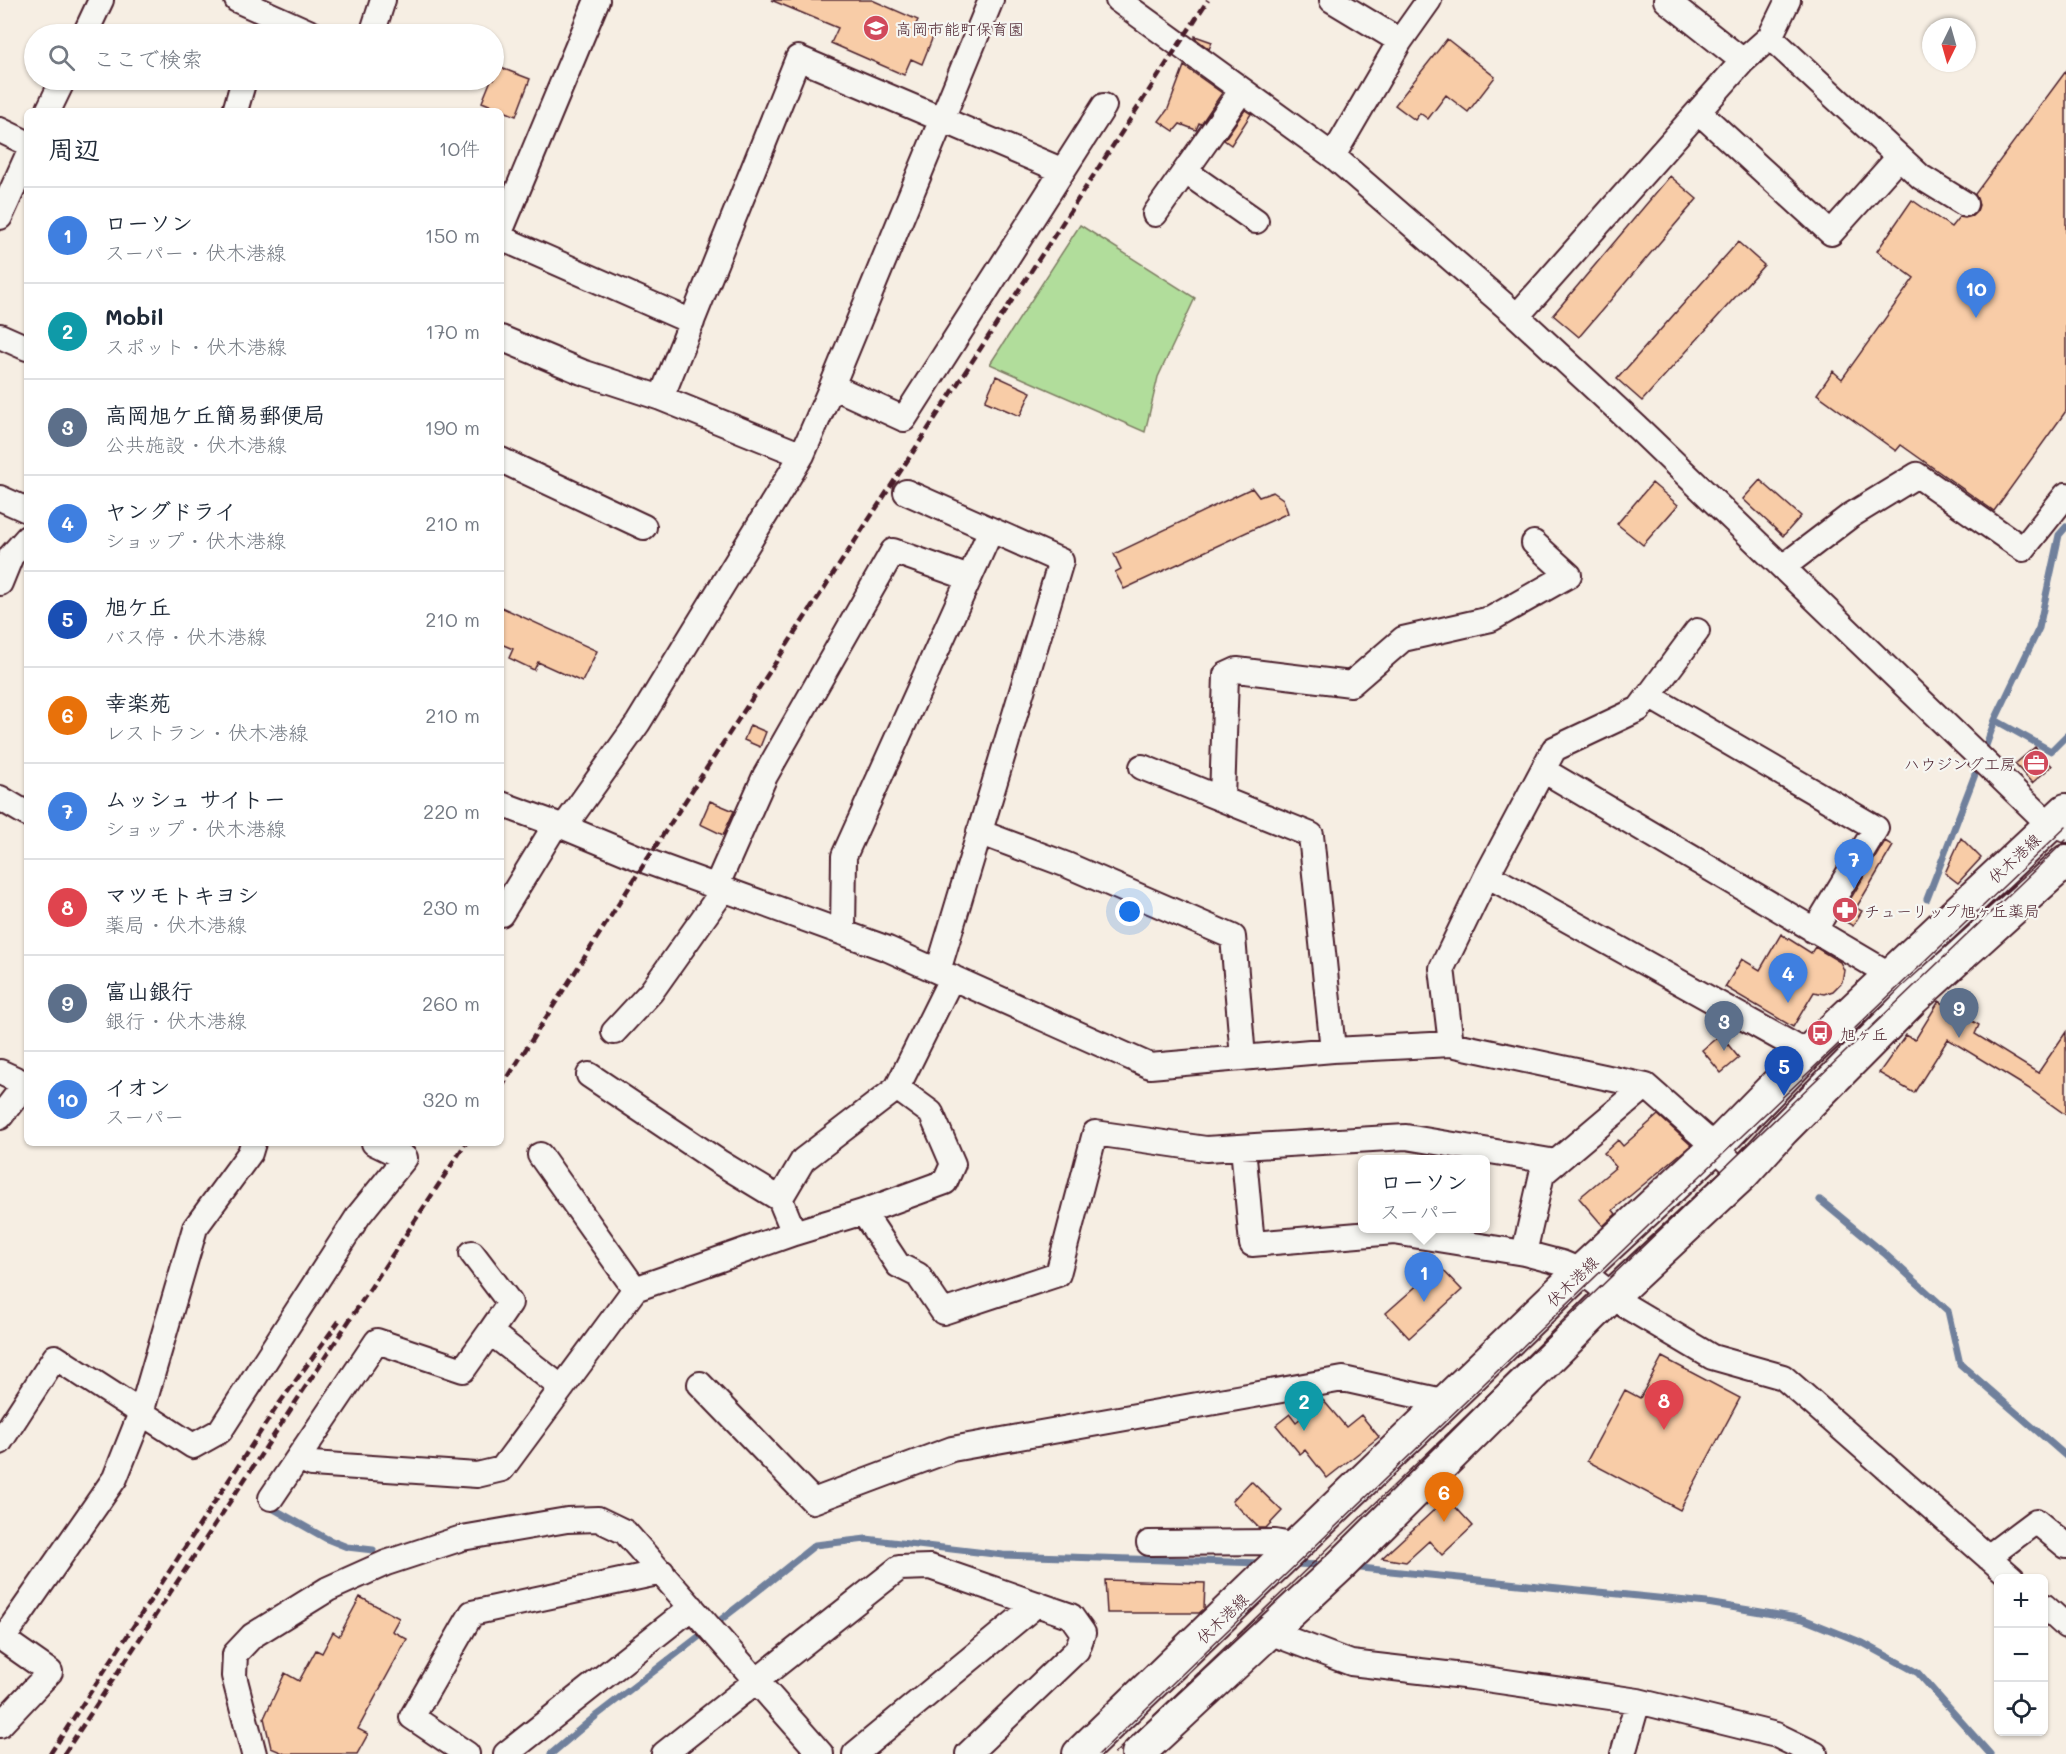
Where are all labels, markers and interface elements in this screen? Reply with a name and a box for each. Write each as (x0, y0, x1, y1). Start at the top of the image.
school or university icon: 高岡市能町保育園 (861, 13, 891, 43)
place label: 高岡市能町保育園 (896, 18, 1024, 39)
north arrow (1922, 18, 1976, 72)
search box (24, 24, 504, 90)
icon: search (45, 41, 78, 74)
text: ここで検索 (93, 44, 203, 73)
text: 周辺 (48, 132, 100, 166)
text: 10件 (439, 135, 480, 161)
text: ローソン (105, 208, 193, 237)
text: 1 (63, 222, 72, 248)
text: 150 m (425, 222, 480, 248)
text: スーパー · 伏木港線 (105, 239, 286, 265)
pin: 10 (1956, 268, 1996, 318)
text: Mobil (105, 302, 164, 331)
text: 2 (62, 318, 73, 344)
text: 170 m (425, 318, 480, 344)
text: スポット · 伏木港線 (105, 333, 287, 359)
text: 高岡旭ケ丘簡易郵便局 (105, 400, 325, 429)
text: 3 (62, 414, 74, 440)
text: 190 m (425, 414, 480, 440)
text: 公共施設 · 伏木港線 (105, 431, 287, 457)
text: ヤングドライ (105, 496, 237, 525)
text: 4 (61, 510, 74, 536)
text: 210 m (425, 510, 480, 536)
text: ショップ · 伏木港線 (105, 527, 286, 553)
text: 旭ケ丘 (105, 592, 171, 621)
text: 5 (62, 606, 73, 632)
text: 210 m (425, 606, 480, 632)
text: バス停 · 伏木港線 (105, 623, 267, 649)
text: 幸楽苑 (105, 688, 171, 717)
text: 6 (61, 702, 74, 728)
text: 210 m (425, 702, 480, 728)
text: レストラン · 伏木港線 (105, 719, 308, 745)
office icon: ハウジング工房 (2021, 748, 2051, 778)
place label: ハウジング工房 (1904, 753, 2016, 774)
text: ムッシュ サイトー (105, 784, 286, 813)
text: 7 (62, 798, 73, 824)
text: 220 m (423, 798, 480, 824)
text: ショップ · 伏木港線 (105, 815, 286, 841)
street label: 伏木港線 (1983, 828, 2045, 888)
pin: 7 (1834, 840, 1874, 889)
text: マツモトキヨシ (105, 880, 259, 909)
text: 8 (61, 894, 74, 920)
text: 230 m (422, 894, 480, 920)
pharmacy icon: チューリップ旭ヶ丘薬局 (1830, 895, 1860, 925)
your location (1115, 897, 1144, 926)
place label: チューリップ旭ヶ丘薬局 (1864, 900, 2040, 921)
text: 薬局 · 伏木港線 (105, 911, 247, 937)
pin: 4 (1768, 954, 1808, 1003)
text: 富山銀行 (105, 976, 193, 1005)
pin: 9 (1940, 988, 1978, 1038)
text: 9 (61, 990, 74, 1016)
text: 260 m (422, 990, 480, 1016)
pin: 3 (1704, 1002, 1744, 1051)
text: 銀行 · 伏木港線 (105, 1007, 247, 1033)
bus stop icon: 旭ヶ丘 (1805, 1018, 1835, 1048)
place label: 旭ヶ丘 (1840, 1023, 1888, 1044)
pin: 5 (1764, 1046, 1804, 1096)
text: イオン (105, 1072, 171, 1101)
text: 10 (57, 1086, 78, 1112)
text: 320 m (422, 1086, 480, 1112)
text: スーパー (105, 1103, 184, 1129)
popup (1358, 1155, 1490, 1233)
text: ローソン (1380, 1167, 1468, 1196)
text: スーパー (1380, 1198, 1459, 1224)
street label: 伏木港線 (1542, 1251, 1602, 1311)
pin: 1 (1404, 1252, 1444, 1302)
pin: 8 (1644, 1380, 1684, 1430)
pin: 2 (1284, 1382, 1324, 1431)
pin: 6 (1424, 1472, 1464, 1522)
map controls (1994, 1574, 2048, 1736)
button: + (1994, 1574, 2048, 1628)
street label: 伏木港線 (1192, 1588, 1252, 1648)
button: − (1994, 1628, 2048, 1682)
button: locate (1994, 1682, 2048, 1736)

